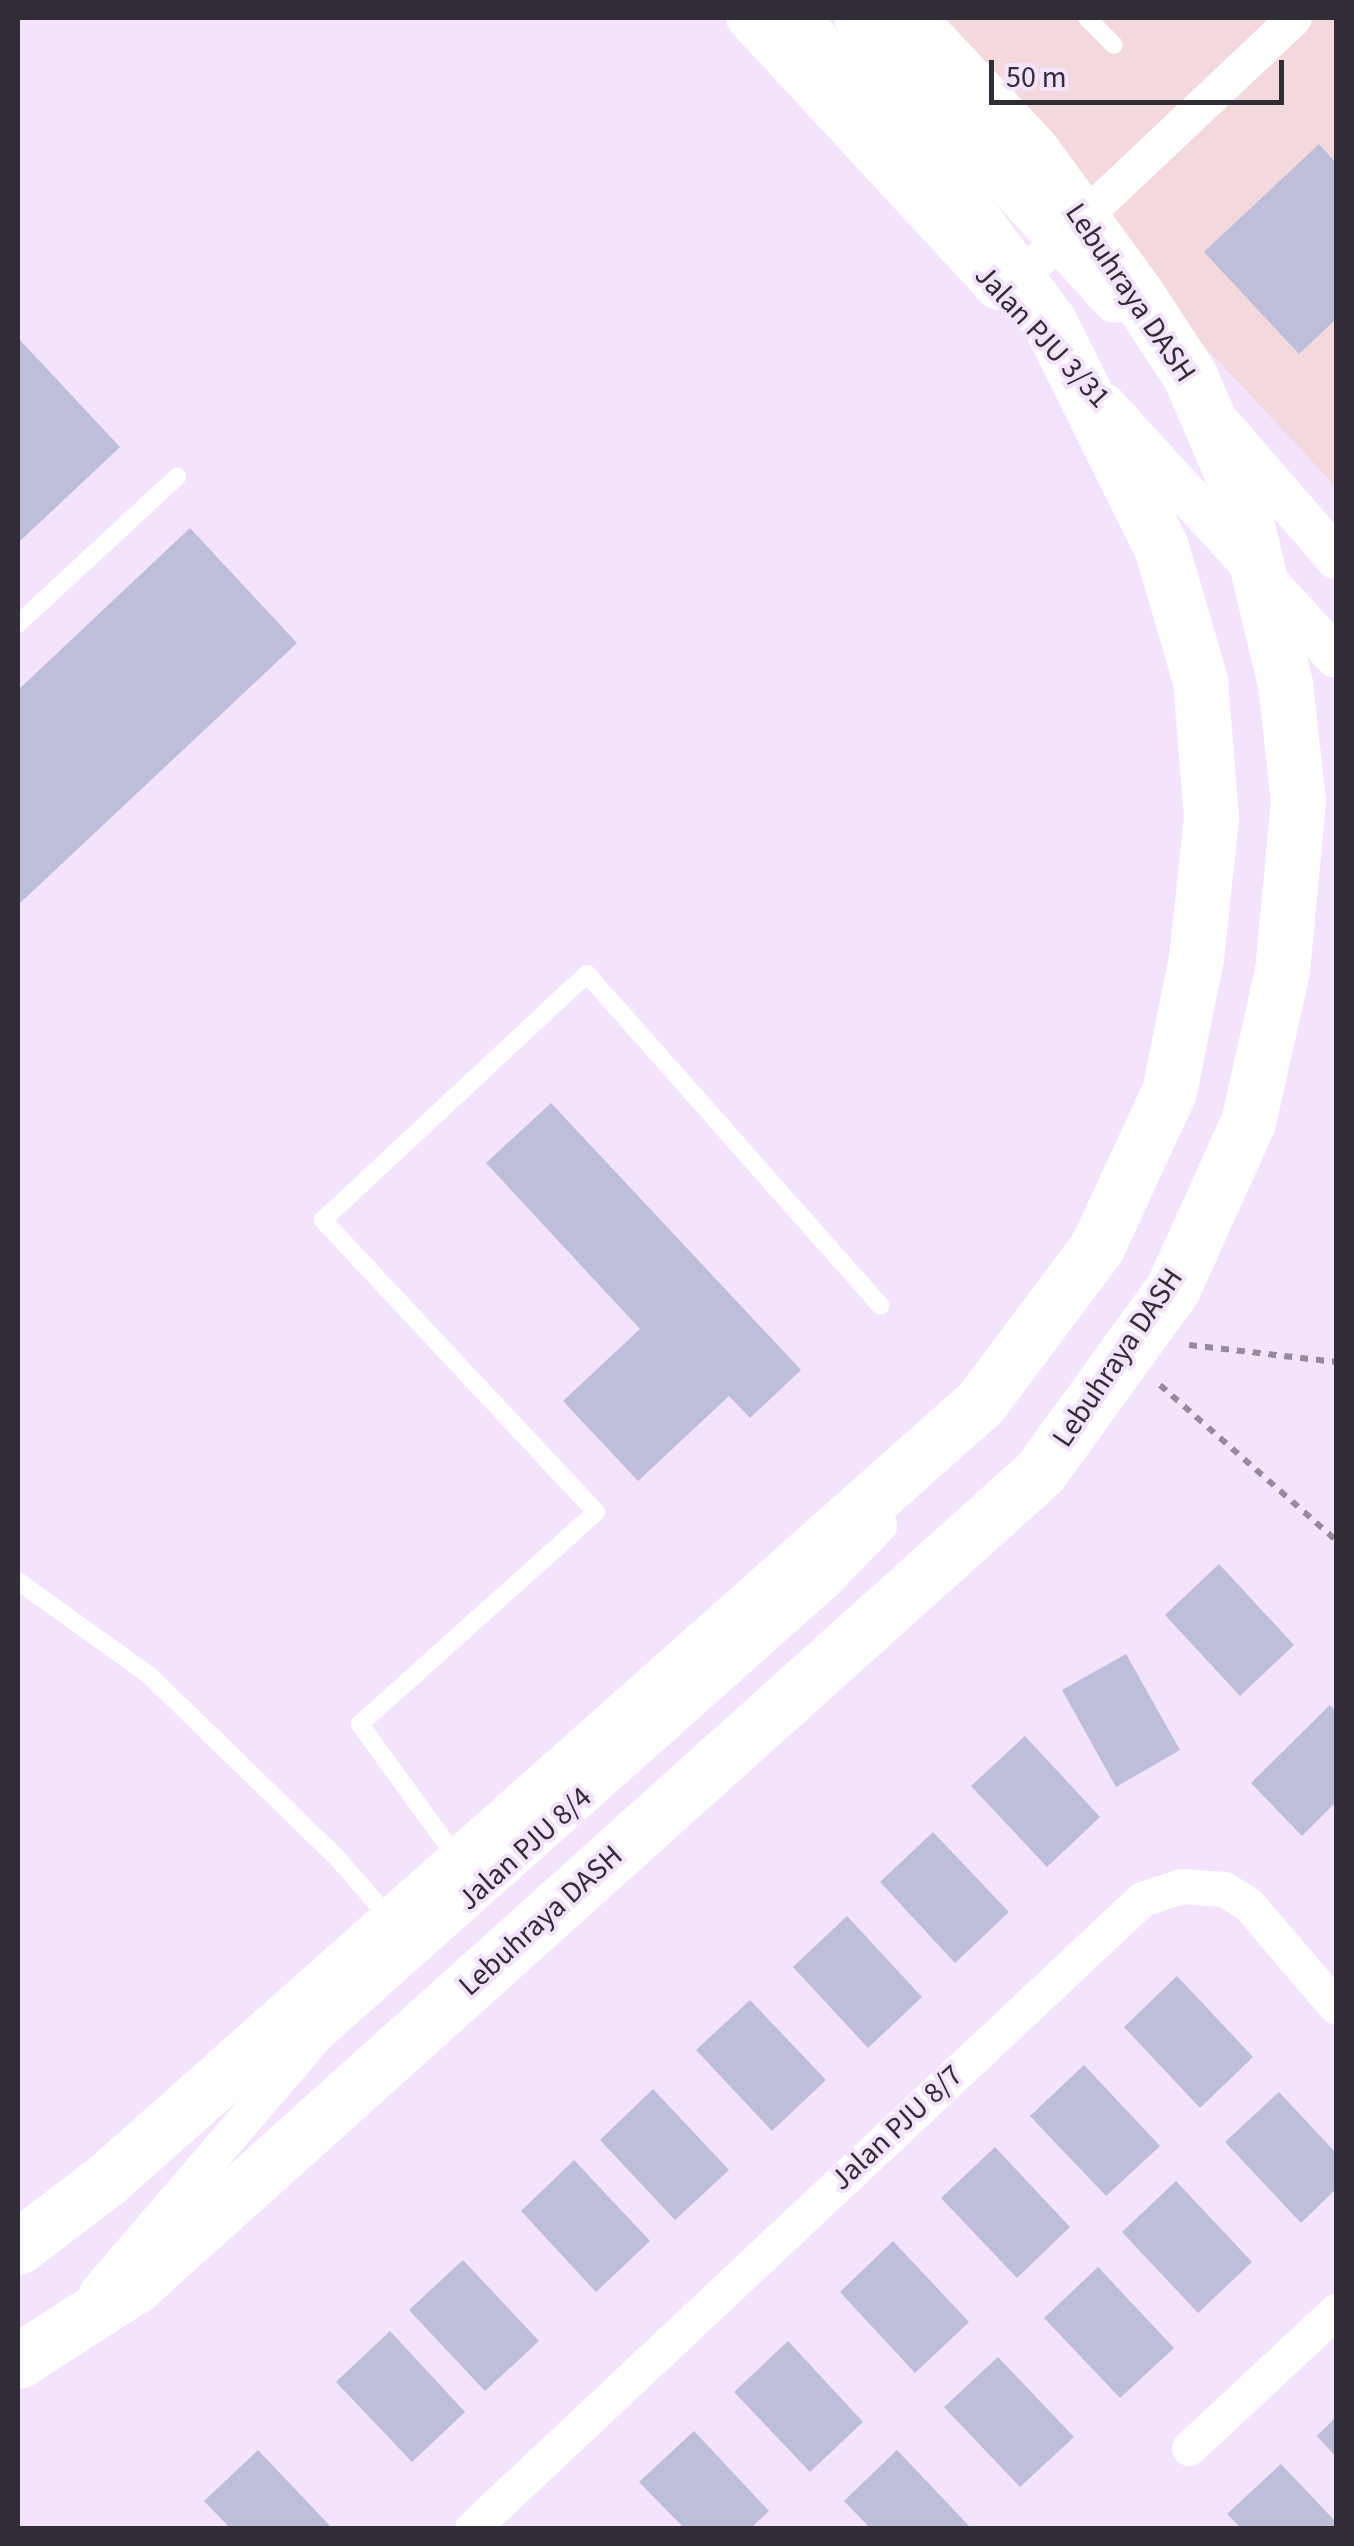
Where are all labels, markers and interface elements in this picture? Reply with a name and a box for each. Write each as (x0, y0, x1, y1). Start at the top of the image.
scale bar (994, 40, 1289, 102)
text: 50 m (1006, 56, 1067, 99)
street label: Lebuhraya DASH (1057, 197, 1203, 389)
street label: Jalan PJU 3/31 (967, 258, 1117, 416)
street label: Lebuhraya DASH (1045, 1262, 1191, 1454)
street label: Jalan PJU 8/4 (451, 1780, 599, 1918)
street label: Lebuhraya DASH (452, 1838, 630, 2004)
street label: Jalan PJU 8/7 (824, 2058, 970, 2198)

